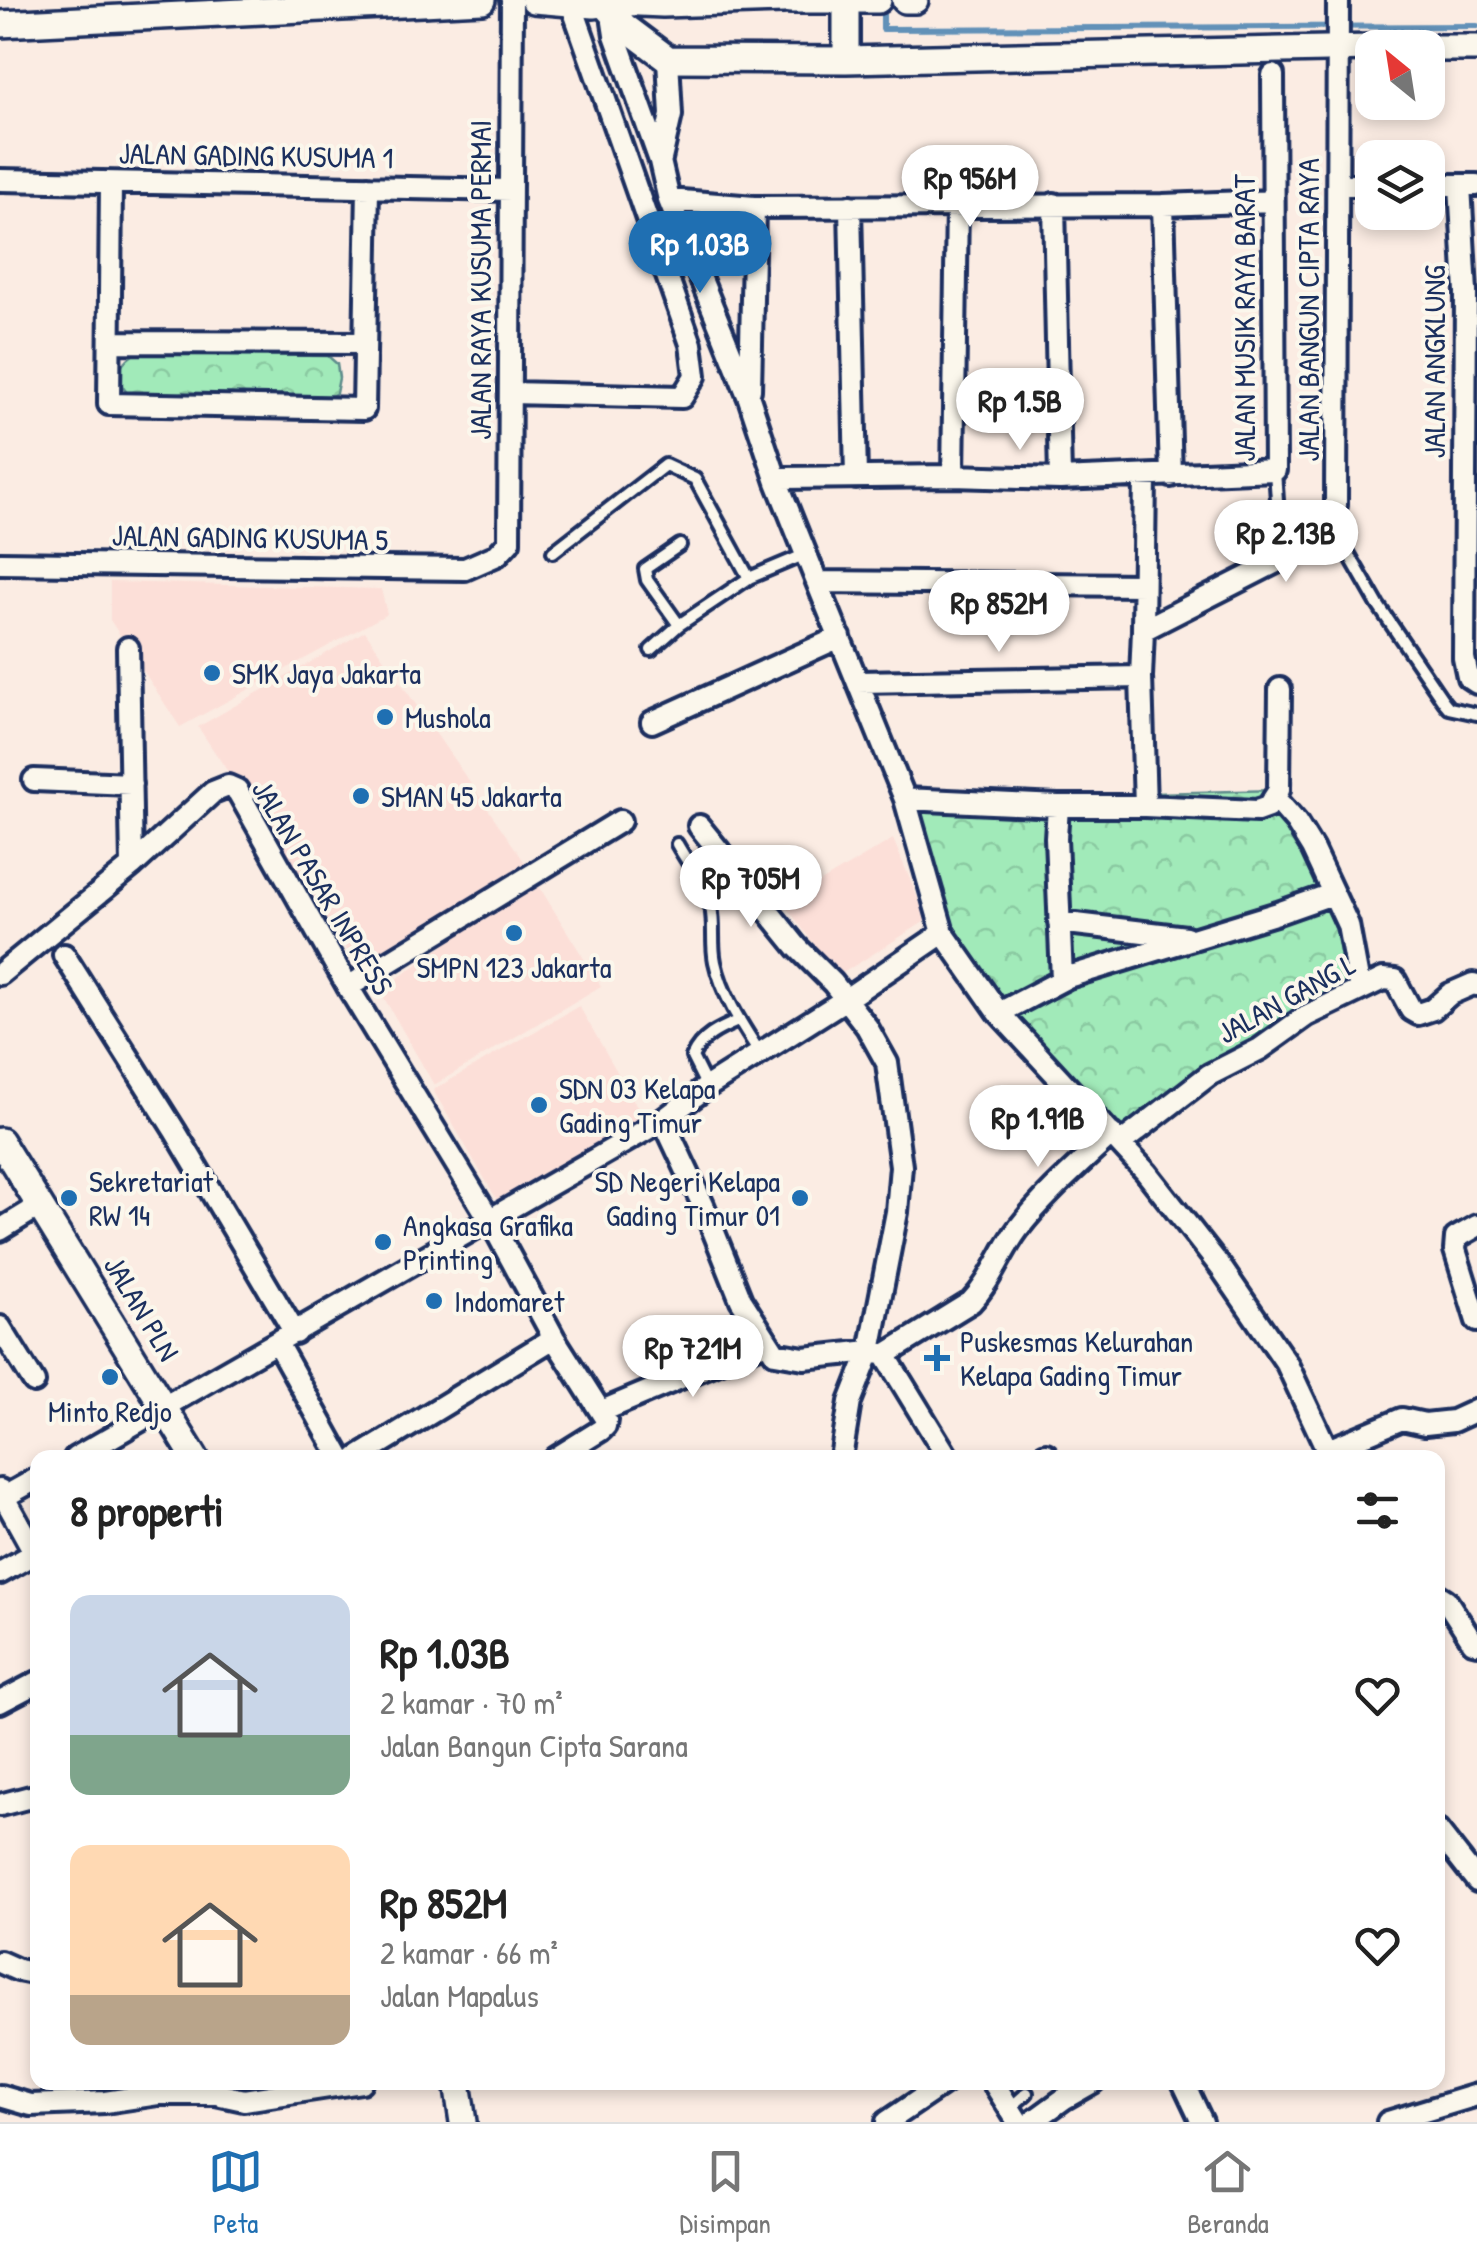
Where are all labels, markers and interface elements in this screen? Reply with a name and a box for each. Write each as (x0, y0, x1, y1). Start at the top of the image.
north arrow (1355, 30, 1445, 120)
map controls (1355, 30, 1445, 230)
street label: JALAN RAYA KUSUMA PERMAI (460, 120, 500, 440)
street label: JALAN GADING KUSUMA 1 (118, 133, 394, 177)
button: layers (1355, 140, 1445, 230)
pin: Rp 956M (878, 145, 1062, 230)
text: Rp 956M (924, 156, 1016, 199)
street label: JALAN BANGUN CIPTA RAYA (1288, 158, 1328, 462)
street label: JALAN MUSIK RAYA BARAT (1224, 173, 1264, 462)
pin: Rp 1.03B (597, 211, 803, 296)
text: Rp 1.03B (651, 222, 749, 265)
street label: JALAN ANGKLUNG (1414, 265, 1454, 459)
pin: Rp 1.5B (928, 368, 1112, 453)
text: Rp 1.5B (978, 379, 1062, 422)
pin: Rp 2.13B (1183, 500, 1389, 585)
text: Rp 2.13B (1236, 511, 1336, 554)
street label: JALAN GADING KUSUMA 5 (111, 515, 389, 559)
pin: Rp 852M (907, 570, 1091, 655)
text: Rp 852M (951, 581, 1048, 624)
place label: SMK Jaya Jakarta (232, 653, 421, 693)
marker: SMK Jaya Jakarta (201, 662, 223, 684)
place label: Mushola (405, 697, 491, 737)
marker: Mushola (374, 706, 396, 728)
street label: JALAN PASAR INPRESS (243, 772, 403, 1002)
place label: SMAN 45 Jakarta (381, 776, 562, 816)
marker: SMAN 45 Jakarta (350, 785, 372, 807)
pin: Rp 705M (659, 845, 843, 930)
text: Rp 705M (702, 856, 800, 899)
marker: SMPN 123 Jakarta (503, 922, 525, 944)
street label: JALAN GANG L (1210, 944, 1362, 1052)
place label: SMPN 123 Jakarta (417, 947, 612, 987)
place label: SDN 03 Kelapa Gading Timur (559, 1068, 716, 1142)
pin: Rp 1.91B (935, 1085, 1141, 1170)
marker: SDN 03 Kelapa Gading Timur (528, 1094, 550, 1116)
text: Rp 1.91B (991, 1096, 1085, 1139)
place label: Sekretariat RW 14 (89, 1161, 214, 1235)
place label: SD Negeri Kelapa Gading Timur 01 (595, 1161, 780, 1235)
marker: Sekretariat RW 14 (58, 1187, 80, 1209)
marker: SD Negeri Kelapa Gading Timur 01 (789, 1187, 811, 1209)
place label: Angkasa Grafika Printing (403, 1205, 573, 1279)
marker: Angkasa Grafika Printing (372, 1231, 394, 1253)
street label: JALAN PLN (95, 1248, 189, 1368)
place label: Indomaret (454, 1281, 565, 1321)
marker: Indomaret (423, 1290, 445, 1312)
pin: Rp 721M (601, 1315, 785, 1400)
place label: Puskesmas Kelurahan Kelapa Gading Timur (960, 1321, 1193, 1395)
text: Rp 721M (644, 1326, 742, 1369)
marker: Puskesmas Kelurahan Kelapa Gading Timur (924, 1345, 950, 1371)
marker: Minto Redjo (99, 1366, 121, 1388)
place label: Minto Redjo (48, 1391, 172, 1431)
text: 8 properti (70, 1482, 224, 1539)
icon: filters (1350, 1483, 1405, 1538)
text: Rp 1.03B (380, 1624, 510, 1681)
icon: home (150, 1635, 270, 1755)
icon: heart (1350, 1668, 1405, 1723)
text: 2 kamar · 70 m² (380, 1681, 563, 1724)
text: Jalan Bangun Cipta Sarana (380, 1724, 688, 1767)
text: Rp 852M (380, 1874, 507, 1931)
icon: home (150, 1885, 270, 2005)
icon: heart (1350, 1918, 1405, 1973)
text: 2 kamar · 66 m² (380, 1931, 558, 1974)
text: Jalan Mapalus (380, 1974, 539, 2017)
tab: Peta (208, 2144, 263, 2242)
tab: Disimpan (680, 2144, 771, 2242)
tab: Beranda (1187, 2144, 1269, 2242)

